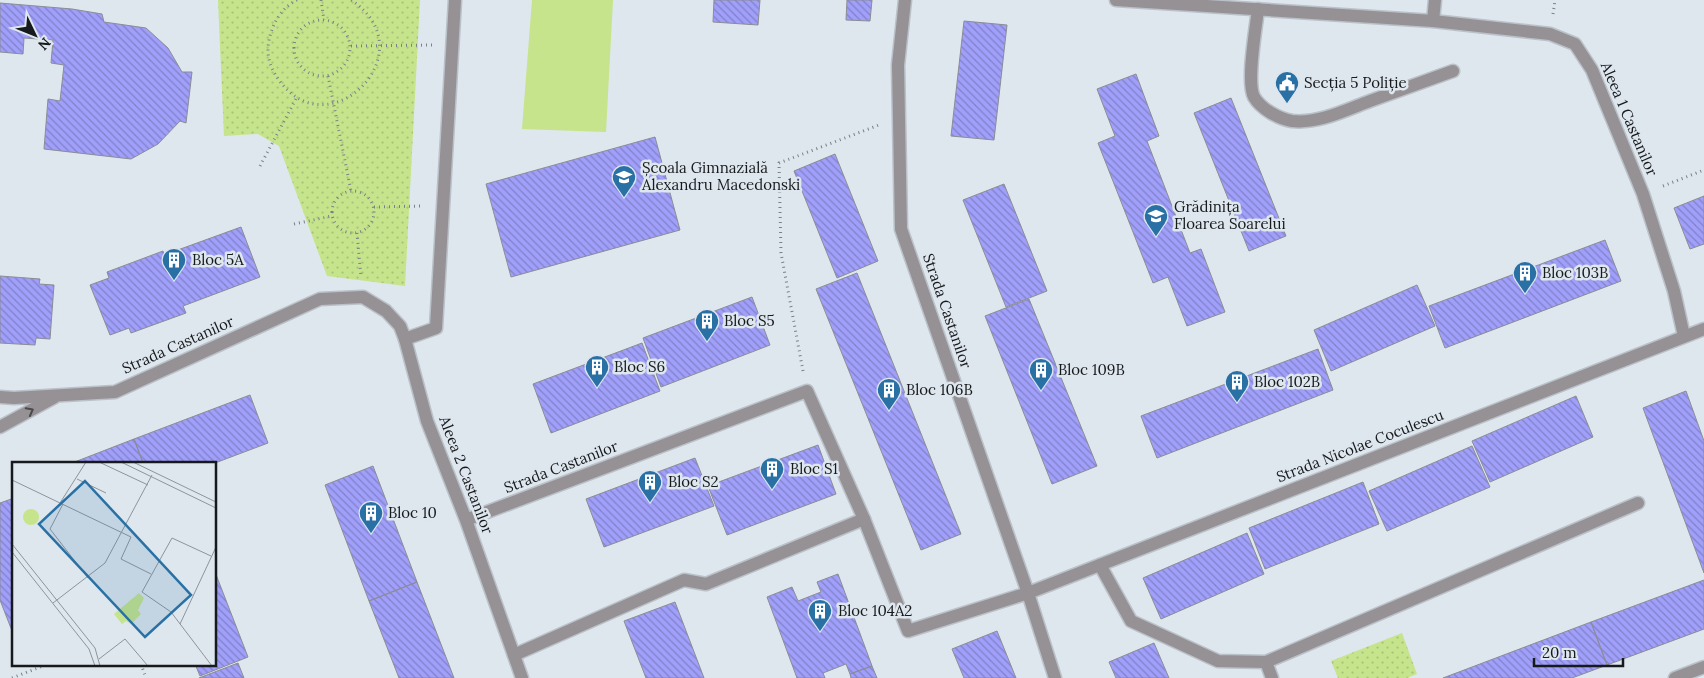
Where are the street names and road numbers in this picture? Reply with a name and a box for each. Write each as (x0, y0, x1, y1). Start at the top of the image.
street label: Aleea 1 Castanilor (1596, 58, 1662, 179)
street label: Strada Castanilor (919, 251, 976, 371)
street label: Strada Castanilor (119, 311, 237, 378)
street label: Strada Nicolae Coculescu (1274, 405, 1446, 486)
street label: Aleea 2 Castanilor (435, 412, 498, 537)
street label: Strada Castanilor (501, 436, 621, 497)

